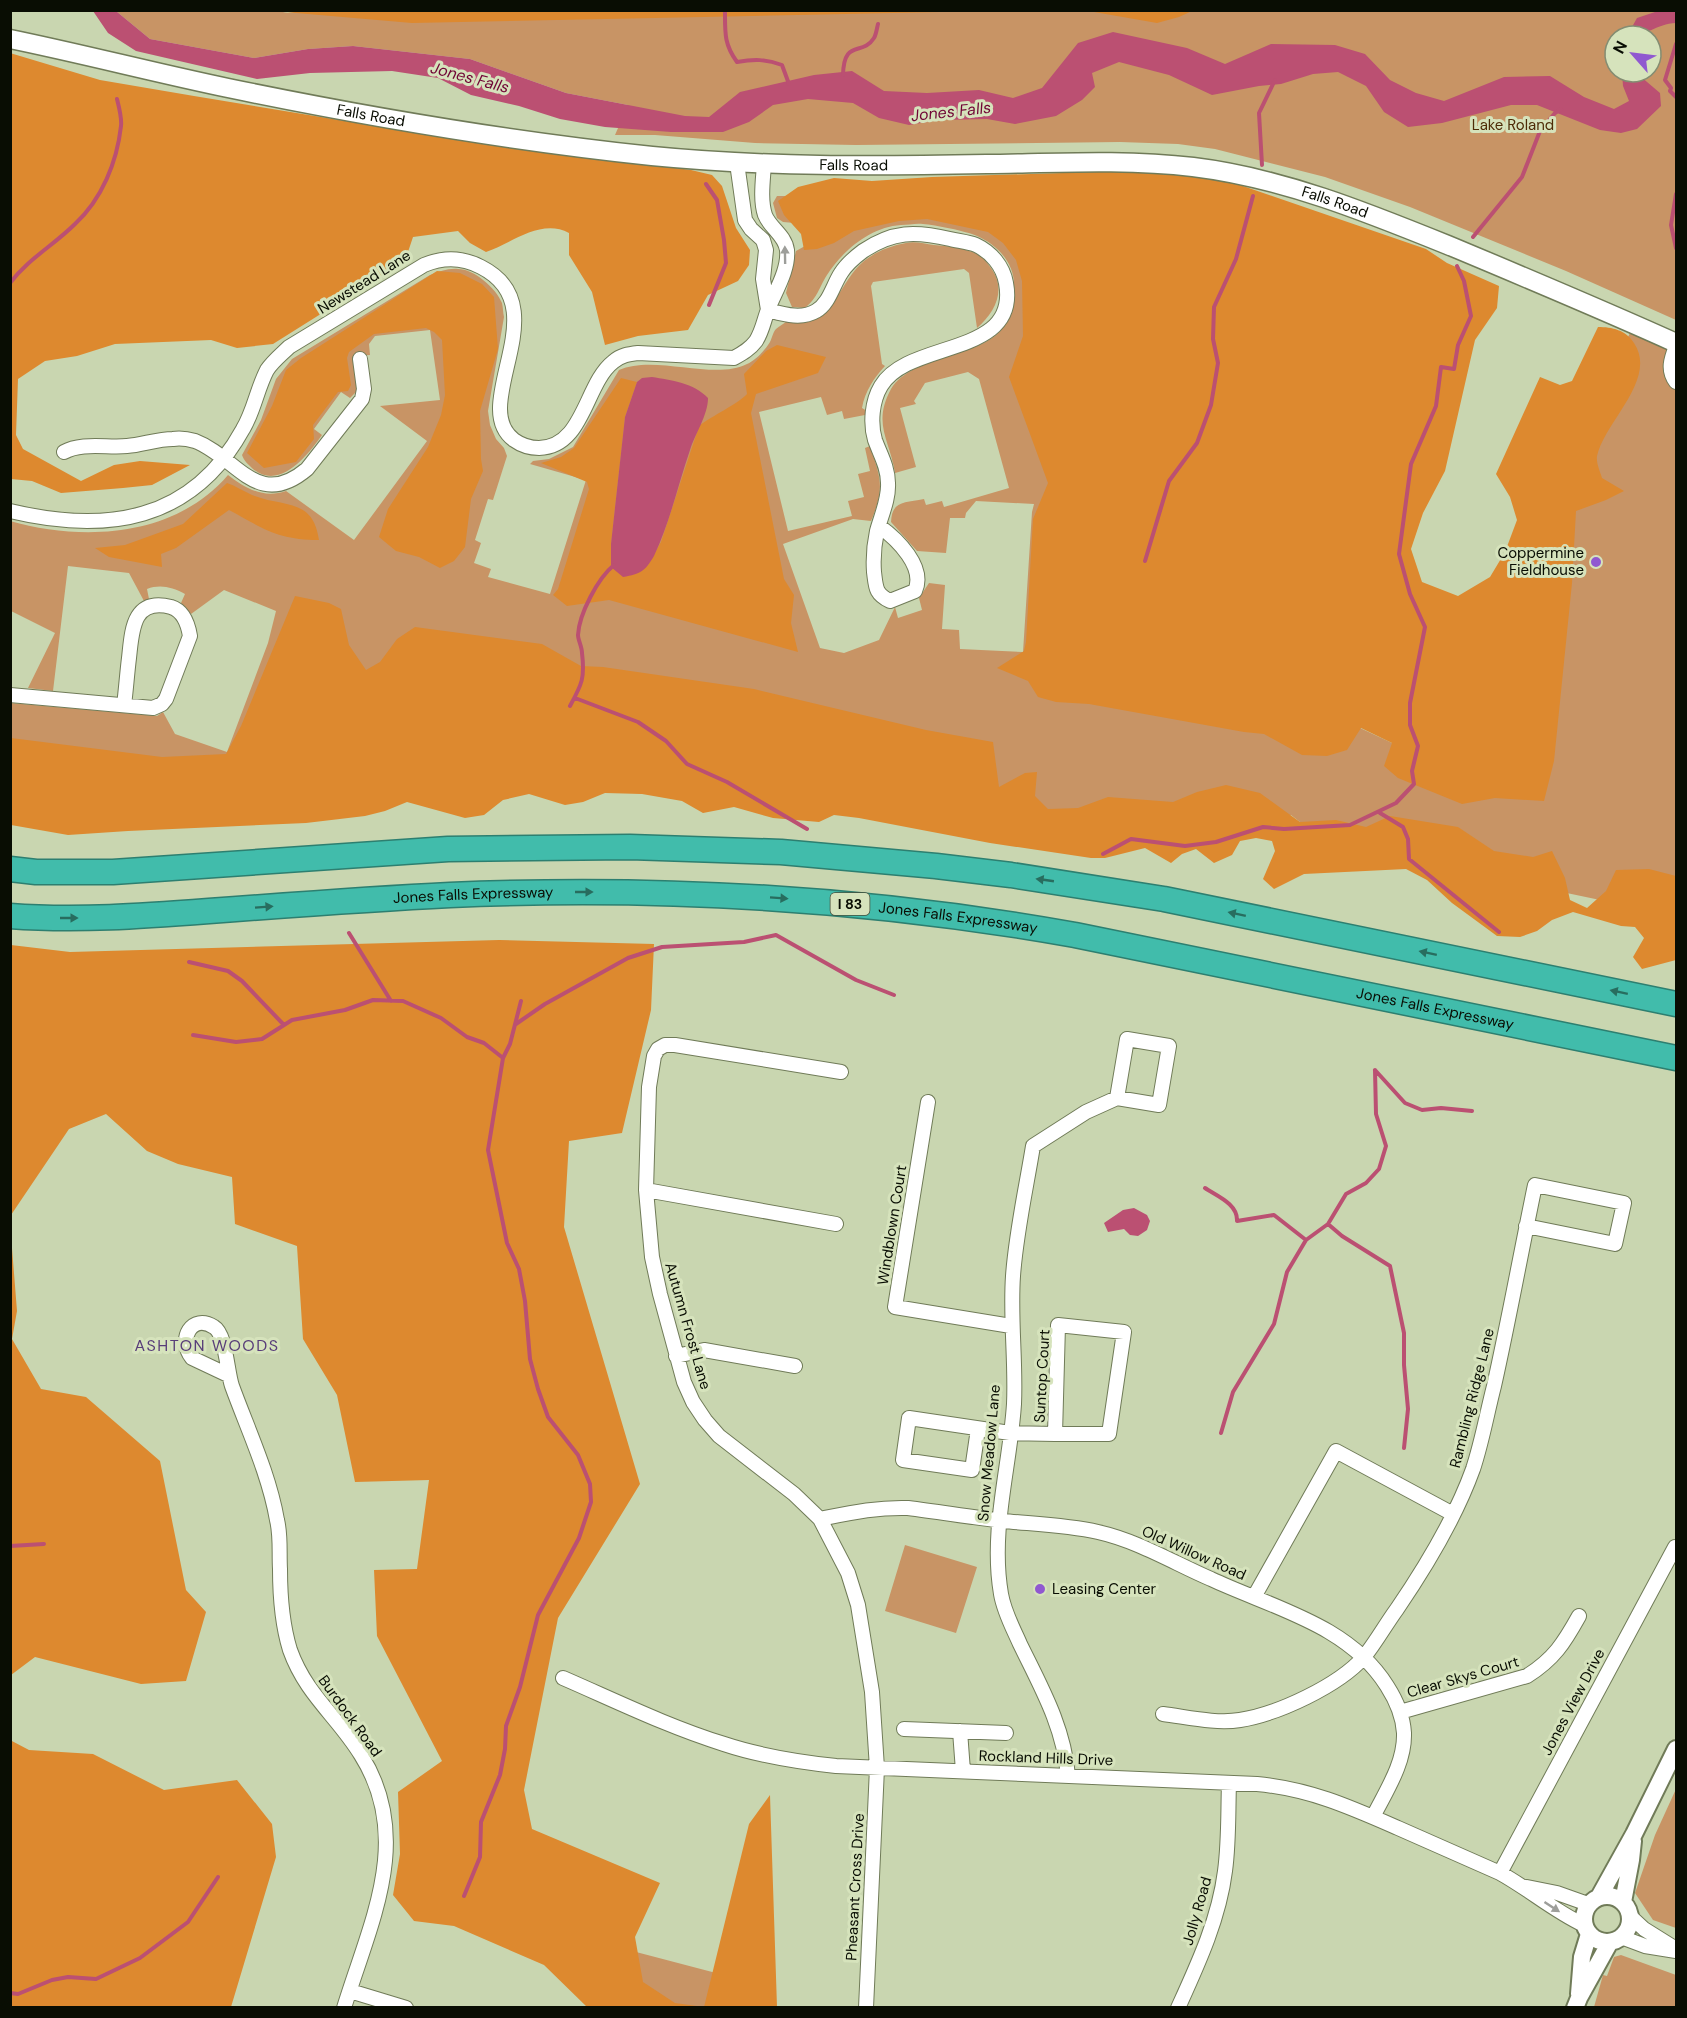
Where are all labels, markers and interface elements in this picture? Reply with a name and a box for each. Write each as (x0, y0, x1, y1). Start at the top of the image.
north arrow (1603, 24, 1663, 84)
text: N (1608, 37, 1632, 57)
water label: Jones Falls (428, 57, 511, 98)
water label: Jones Falls (910, 97, 992, 126)
street label: Falls Road (335, 100, 407, 131)
park label: Lake Roland (1472, 115, 1554, 135)
street label: Falls Road (819, 155, 888, 175)
street label: Falls Road (1299, 182, 1371, 223)
street label: Newstead Lane (314, 245, 414, 319)
one-way arrow (780, 246, 790, 265)
place label: Coppermine Fieldhouse (1497, 543, 1584, 580)
marker: Coppermine Fieldhouse (1589, 555, 1603, 569)
one-way arrow (1036, 875, 1055, 884)
street label: Jones Falls Expressway (392, 882, 554, 908)
one-way arrow (575, 887, 594, 897)
road number: I 83 (830, 893, 870, 915)
one-way arrow (770, 894, 789, 903)
street label: Jones Falls Expressway (877, 897, 1040, 939)
one-way arrow (254, 903, 273, 912)
one-way arrow (1228, 908, 1246, 918)
one-way arrow (59, 913, 78, 923)
one-way arrow (1418, 948, 1437, 957)
street label: Jones Falls Expressway (1355, 983, 1516, 1035)
one-way arrow (1609, 987, 1628, 996)
street label: Windblown Court (873, 1163, 911, 1286)
street label: Autumn Frost Lane (660, 1260, 716, 1392)
street label: Rambling Ridge Lane (1445, 1326, 1499, 1470)
street label: Suntop Court (1030, 1329, 1054, 1423)
district label: ASHTON WOODS (134, 1335, 280, 1356)
street label: Snow Meadow Lane (973, 1384, 1005, 1522)
street label: Old Willow Road (1139, 1521, 1249, 1585)
place label: Leasing Center (1052, 1579, 1156, 1599)
marker: Leasing Center (1033, 1582, 1047, 1596)
street label: Jones View Drive (1537, 1645, 1609, 1759)
street label: Clear Skys Court (1405, 1651, 1521, 1703)
street label: Burdock Road (314, 1671, 386, 1761)
street label: Rockland Hills Drive (978, 1746, 1114, 1770)
street label: Pheasant Cross Drive (841, 1813, 869, 1961)
street label: Jolly Road (1178, 1874, 1216, 1948)
one-way arrow (1544, 1901, 1560, 1912)

